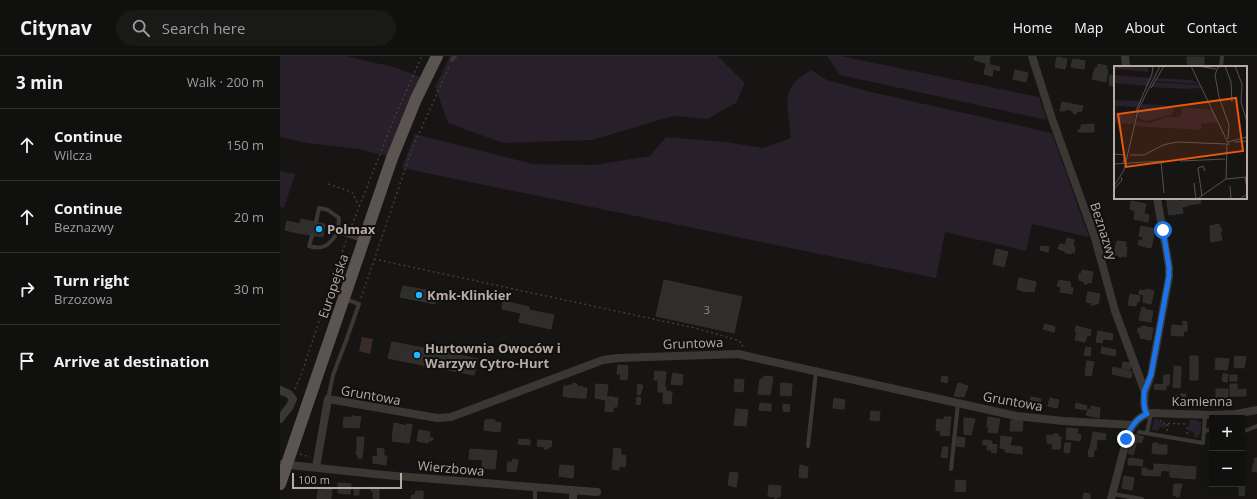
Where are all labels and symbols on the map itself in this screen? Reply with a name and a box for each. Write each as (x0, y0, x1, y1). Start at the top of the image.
inset map (1114, 66, 1247, 199)
street label: Beznazwy (1086, 200, 1122, 263)
place label: Polmax (327, 220, 376, 238)
route start (1154, 221, 1172, 239)
marker: Polmax (314, 224, 324, 234)
street label: Europejska (314, 251, 352, 321)
place label: Kmk-Klinkier (427, 286, 511, 304)
marker: Kmk-Klinkier (414, 290, 424, 300)
house number: 3 (704, 302, 710, 317)
street label: Gruntowa (662, 333, 724, 353)
place label: Hurtownia Owoców i Warzyw Cytro-Hurt (425, 339, 561, 372)
marker: Hurtownia Owoców i Warzyw Cytro-Hurt (412, 350, 422, 360)
street label: Gruntowa (340, 381, 402, 409)
street label: Gruntowa (982, 387, 1044, 415)
street label: Kamienna (1172, 392, 1232, 410)
route end (1117, 430, 1135, 448)
street label: Wierzbowa (417, 456, 485, 480)
scale bar (292, 471, 402, 490)

